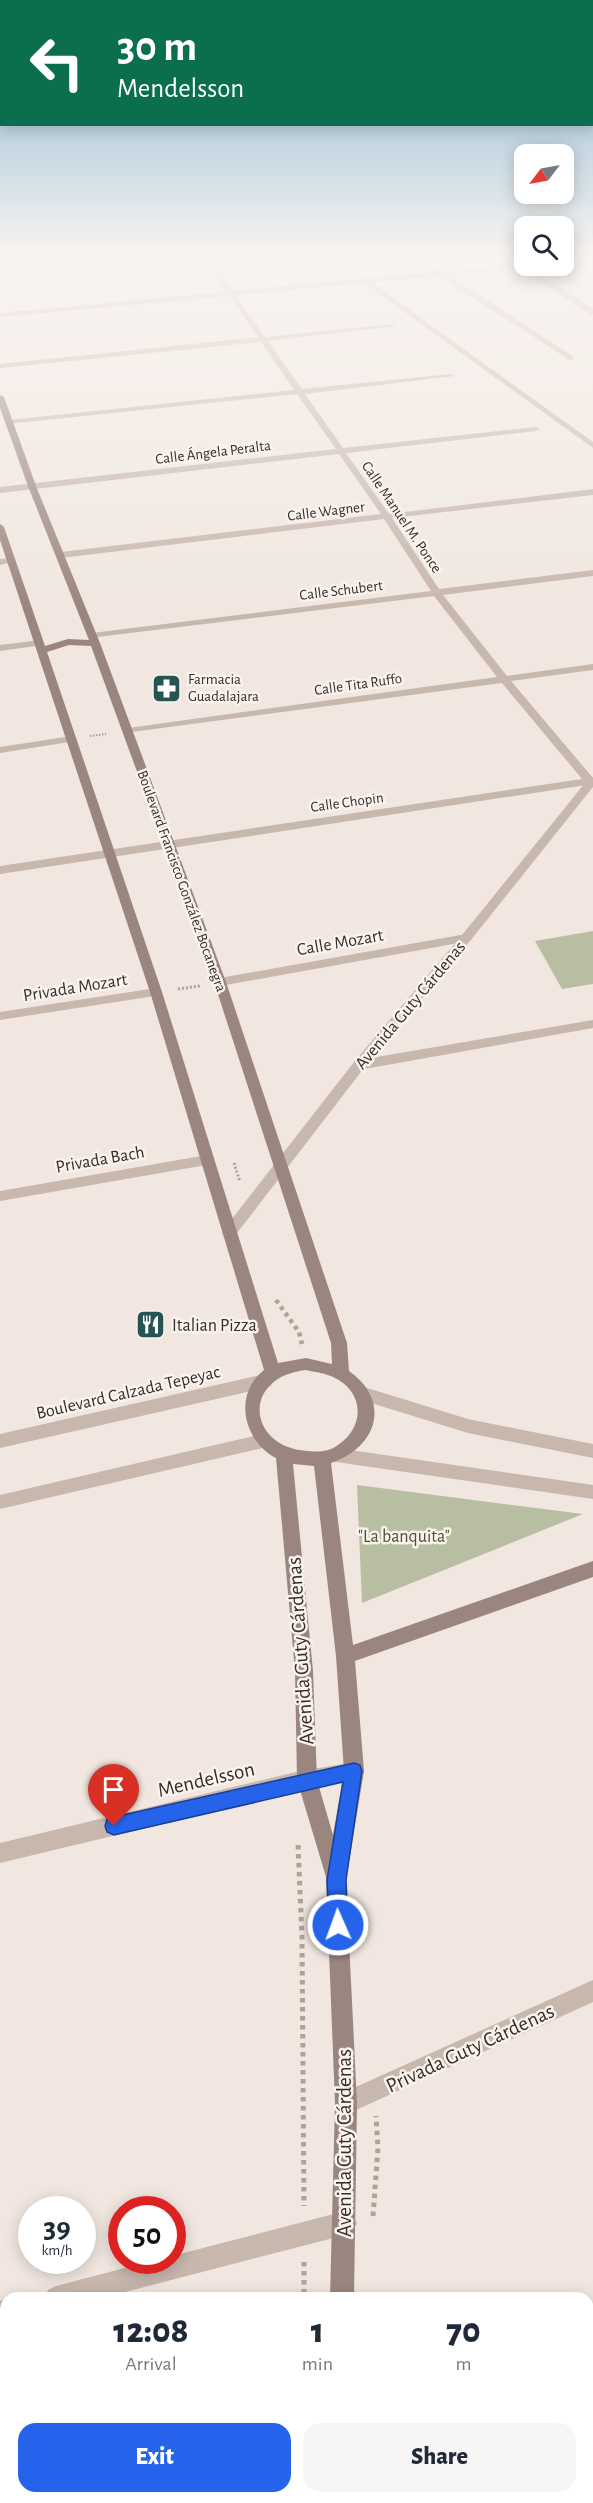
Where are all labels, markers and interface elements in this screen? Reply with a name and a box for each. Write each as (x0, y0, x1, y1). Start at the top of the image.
icon: left (18, 24, 96, 102)
text: 30 m (117, 26, 197, 68)
text: Mendelsson (117, 75, 244, 102)
north arrow (514, 144, 574, 204)
map controls (514, 144, 574, 276)
button: search (514, 216, 574, 276)
street label: Calle Ángela Peralta (154, 436, 272, 467)
street label: Calle Manuel M. Ponce (359, 459, 444, 576)
street label: Calle Wagner (287, 499, 366, 524)
street label: Calle Schubert (299, 578, 384, 603)
street label: Calle Tita Ruffo (313, 671, 403, 698)
pharmacy icon: Farmacia Guadalajara (151, 672, 183, 704)
place label: Farmacia Guadalajara (188, 672, 259, 704)
street label: Boulevard Francisco González Bocanegra (134, 768, 229, 994)
street label: Calle Chopin (310, 790, 385, 815)
street label: Calle Mozart (296, 926, 385, 959)
street label: Avenida Guty Cárdenas (352, 938, 469, 1073)
street label: Privada Mozart (22, 971, 129, 1005)
street label: Privada Bach (54, 1143, 146, 1177)
restaurant icon: Italian Pizza (135, 1309, 167, 1341)
place label: Italian Pizza (172, 1317, 257, 1335)
street label: Boulevard Calzada Tepeyac (34, 1363, 222, 1423)
park label: "La banquita" (358, 1528, 450, 1546)
street label: Avenida Guty Cárdenas (283, 1556, 318, 1745)
street label: Mendelsson (156, 1758, 257, 1801)
pin (88, 1764, 139, 1826)
icon: arrive (97, 1773, 130, 1806)
position arrow (306, 1893, 370, 1957)
street label: Privada Guty Cárdenas (383, 2000, 557, 2097)
street label: Avenida Guty Cárdenas (334, 2049, 355, 2237)
speed limit sign: 50 (108, 2196, 186, 2274)
text: 39 (43, 2213, 71, 2243)
text: km/h (42, 2243, 72, 2258)
text: 12:08 (113, 2313, 189, 2349)
text: 1 (311, 2313, 324, 2349)
text: 70 (446, 2313, 481, 2349)
text: Arrival (125, 2354, 177, 2374)
text: min (302, 2354, 333, 2374)
text: m (456, 2354, 472, 2374)
button: Exit (18, 2423, 291, 2492)
button: Share (303, 2423, 576, 2492)

